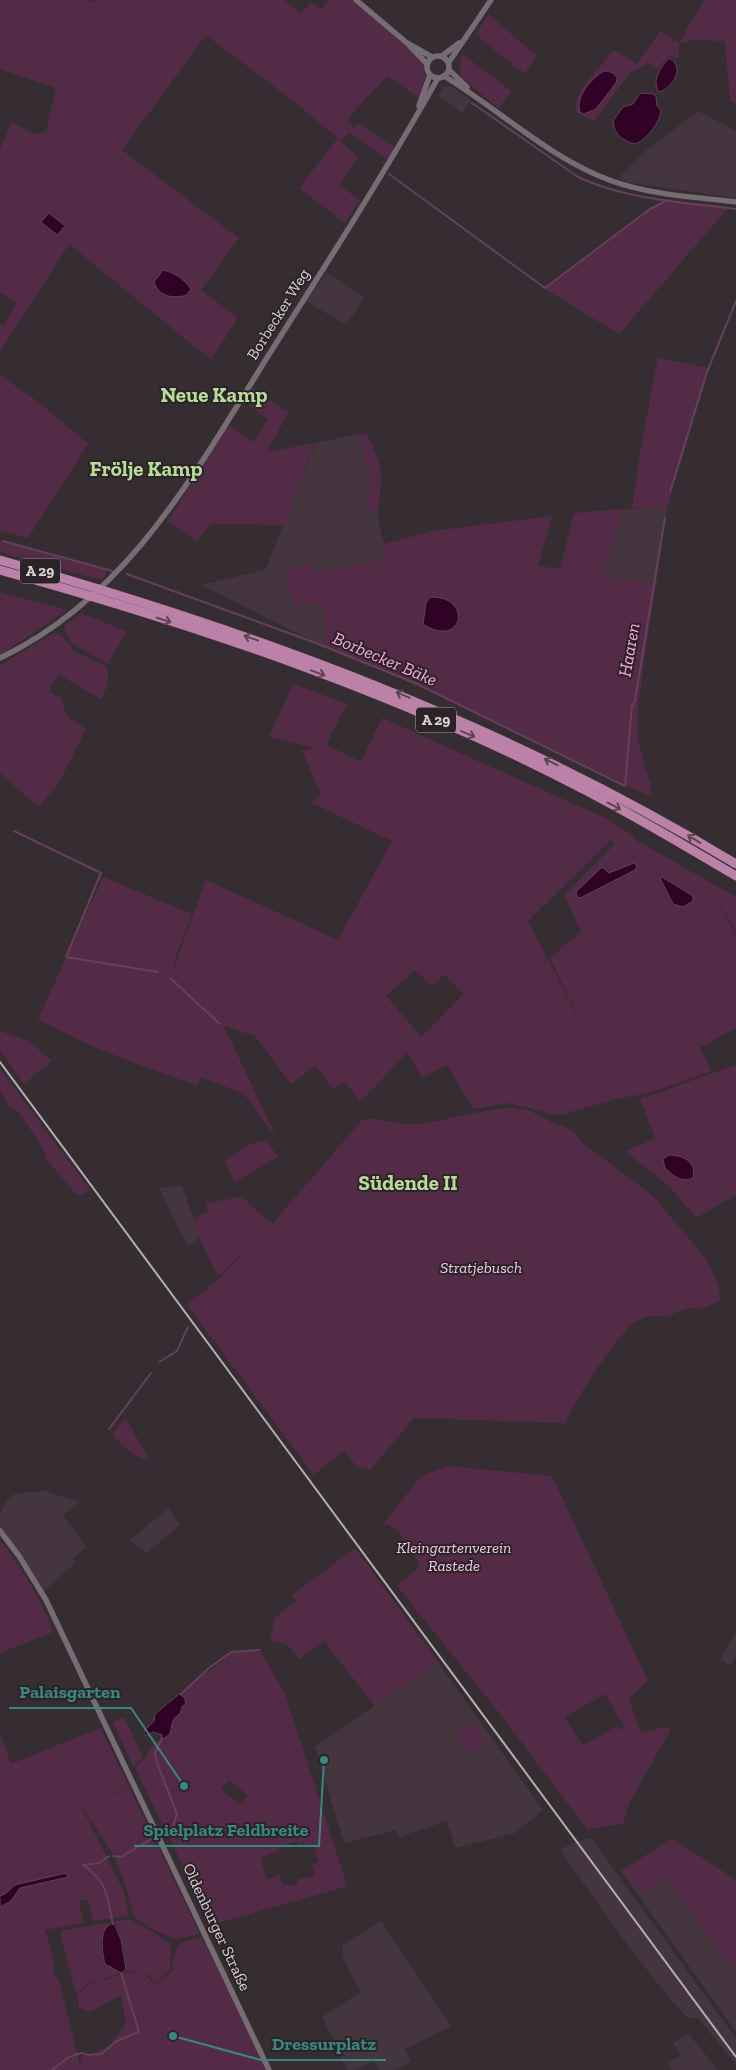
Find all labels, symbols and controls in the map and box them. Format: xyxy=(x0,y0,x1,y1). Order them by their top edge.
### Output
street label: Borbecker Weg xyxy=(242,265,314,363)
district label: Neue Kamp xyxy=(160,382,268,407)
district label: Frölje Kamp xyxy=(90,456,202,481)
road number: A 29 xyxy=(20,558,60,584)
one-way arrow xyxy=(156,615,172,625)
water label: Haaren xyxy=(613,621,645,679)
water label: Borbecker Bäke xyxy=(330,627,441,691)
one-way arrow xyxy=(244,633,259,642)
one-way arrow xyxy=(310,669,325,678)
one-way arrow xyxy=(396,690,411,700)
road number: A 29 xyxy=(416,708,456,732)
one-way arrow xyxy=(460,730,475,740)
one-way arrow xyxy=(544,757,559,766)
one-way arrow xyxy=(607,801,622,811)
one-way arrow xyxy=(688,834,702,844)
district label: Südende II xyxy=(358,1170,458,1195)
park label: Stratjebusch xyxy=(440,1258,522,1277)
park label: Kleingartenverein Rastede xyxy=(397,1538,511,1575)
callout: Palaisgarten xyxy=(9,1675,131,1708)
text: Palaisgarten xyxy=(19,1681,121,1703)
callout: Spielplatz Feldbreite xyxy=(134,1813,319,1846)
text: Spielplatz Feldbreite xyxy=(144,1819,309,1841)
street label: Oldenburger Straße xyxy=(179,1860,255,1994)
callout: Dressurplatz xyxy=(261,2027,386,2060)
text: Dressurplatz xyxy=(272,2033,377,2055)

